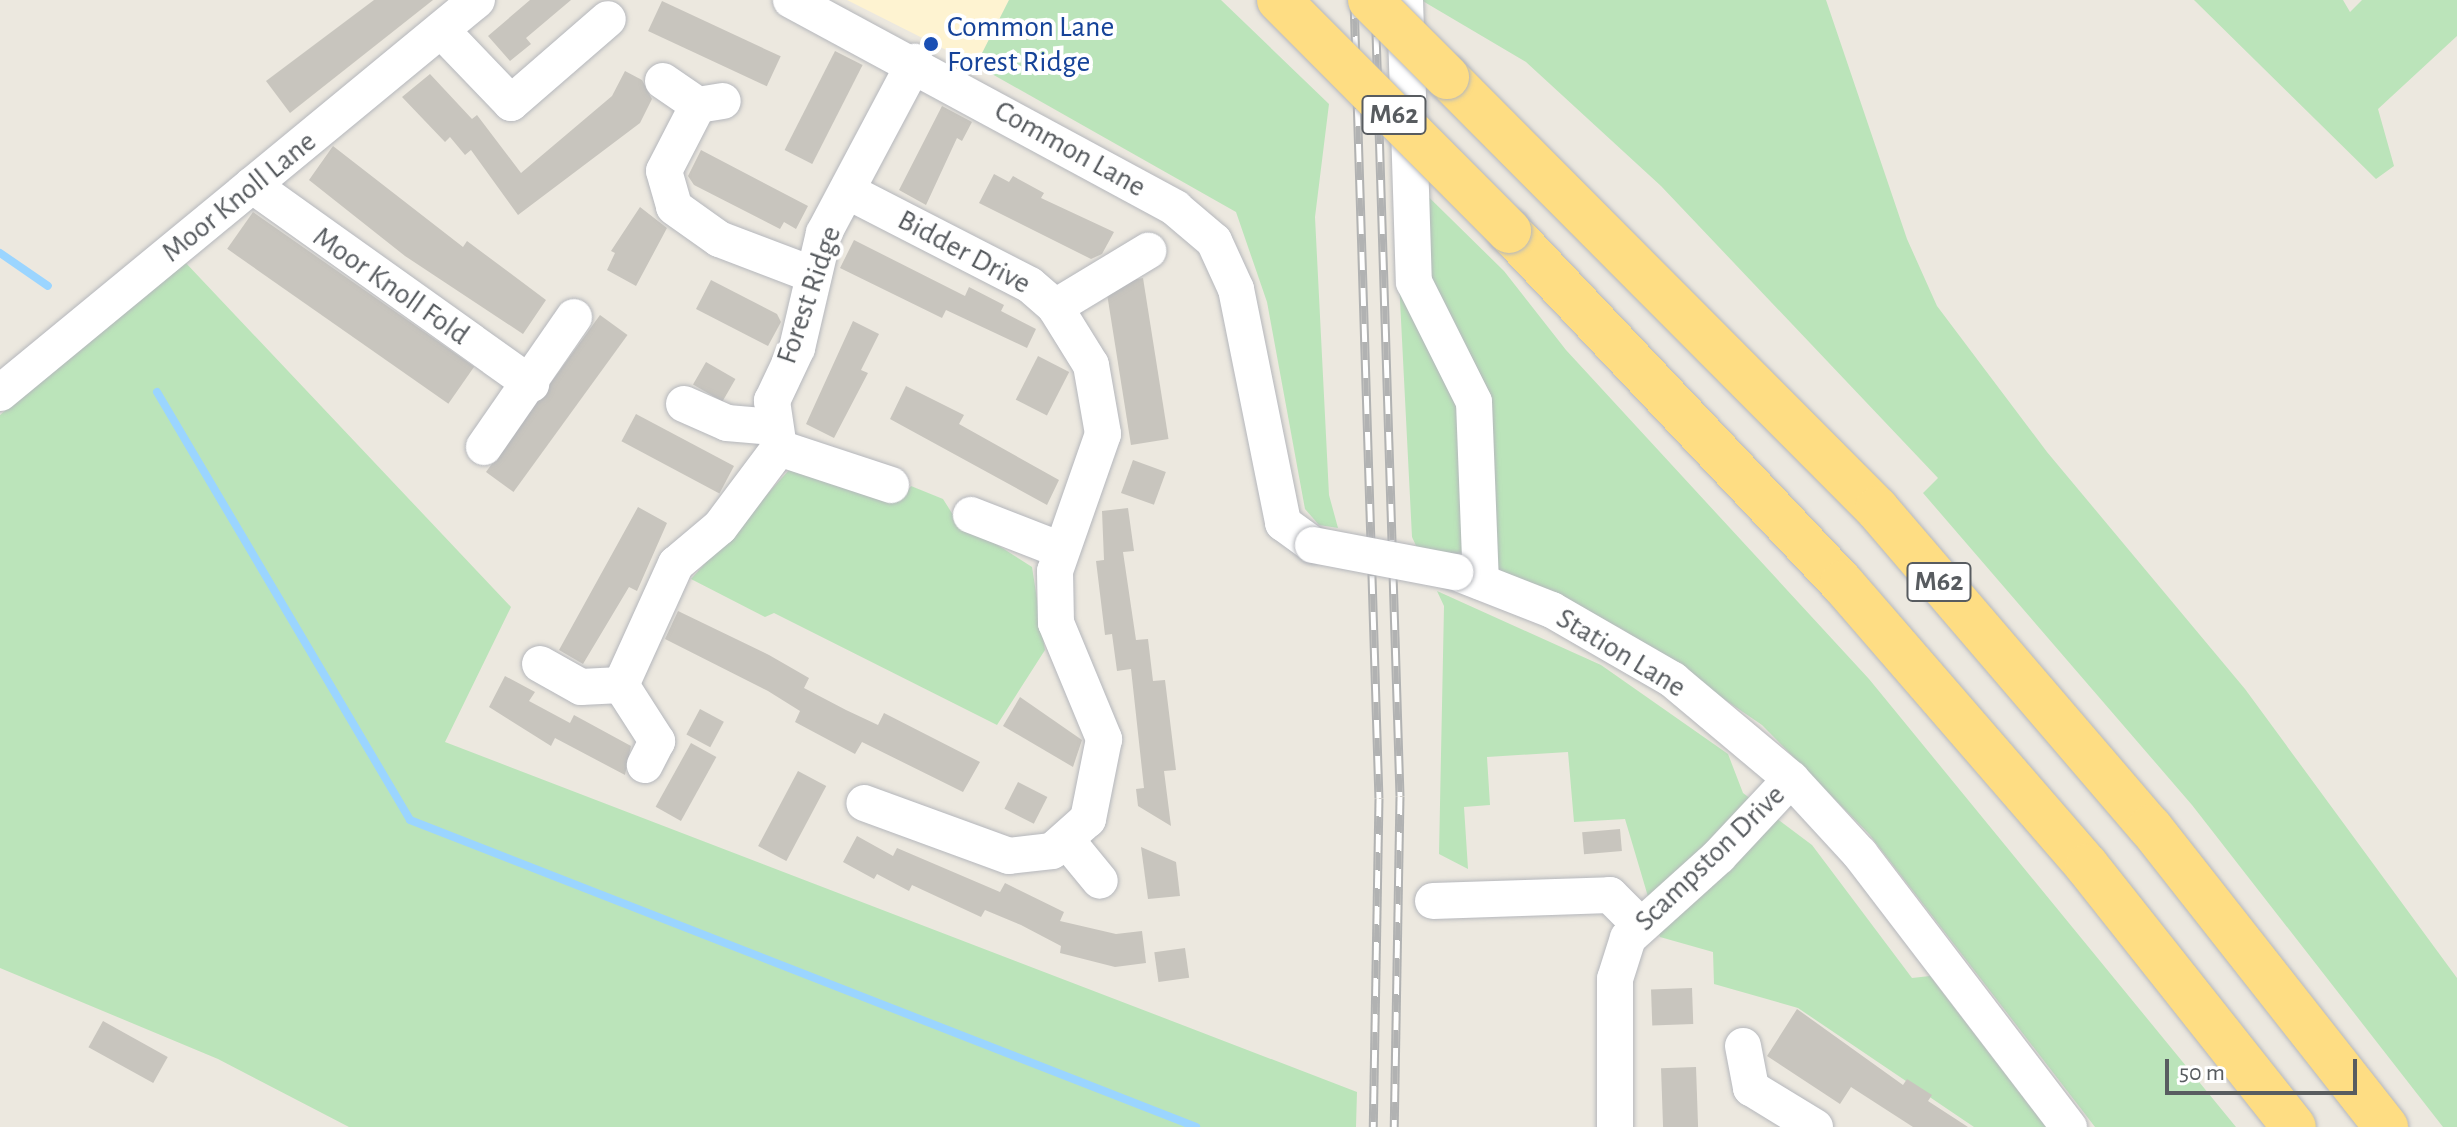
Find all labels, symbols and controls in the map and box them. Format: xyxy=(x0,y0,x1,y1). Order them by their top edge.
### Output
place label: Common Lane Forest Ridge xyxy=(947,9,1114,80)
marker: Common Lane Forest Ridge xyxy=(922,35,940,53)
road number: M62 xyxy=(1360,91,1428,139)
street label: Common Lane xyxy=(988,93,1152,205)
street label: Moor Knoll Lane xyxy=(155,124,323,270)
street label: Bidder Drive xyxy=(891,202,1037,302)
street label: Moor Knoll Fold xyxy=(306,219,476,353)
street label: Forest Ridge xyxy=(769,221,849,369)
road number: M62 xyxy=(1905,558,1973,606)
street label: Station Lane xyxy=(1550,600,1692,706)
street label: Scampston Drive xyxy=(1627,777,1793,939)
scale bar xyxy=(2169,1043,2361,1093)
text: 50 m xyxy=(2179,1061,2225,1085)

